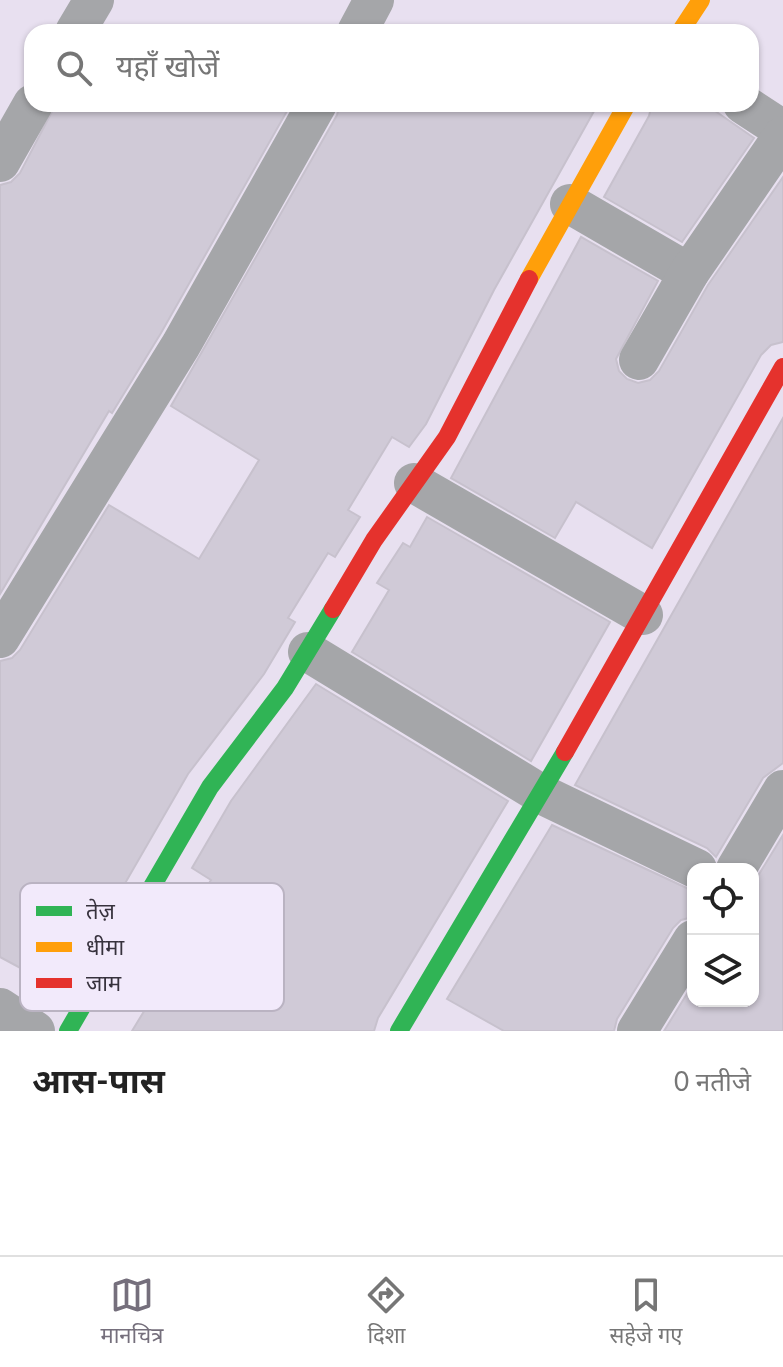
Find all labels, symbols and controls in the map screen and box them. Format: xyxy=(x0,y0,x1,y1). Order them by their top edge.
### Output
search box xyxy=(24,24,759,112)
icon: search xyxy=(52,46,96,90)
text: यहाँ खोजें xyxy=(116,47,219,83)
map controls xyxy=(687,863,759,1007)
button: locate xyxy=(687,863,759,935)
legend xyxy=(20,883,284,1011)
text: तेज़ xyxy=(86,897,116,924)
text: धीमा xyxy=(86,933,124,960)
button: layers xyxy=(687,935,759,1007)
text: जाम xyxy=(86,969,122,996)
text: आस-पास xyxy=(32,1059,165,1100)
text: 0 नतीजे xyxy=(674,1065,751,1097)
tab: मानचित्र xyxy=(101,1273,163,1352)
tab: दिशा xyxy=(364,1273,408,1352)
tab: सहेजे गए xyxy=(609,1273,682,1352)

